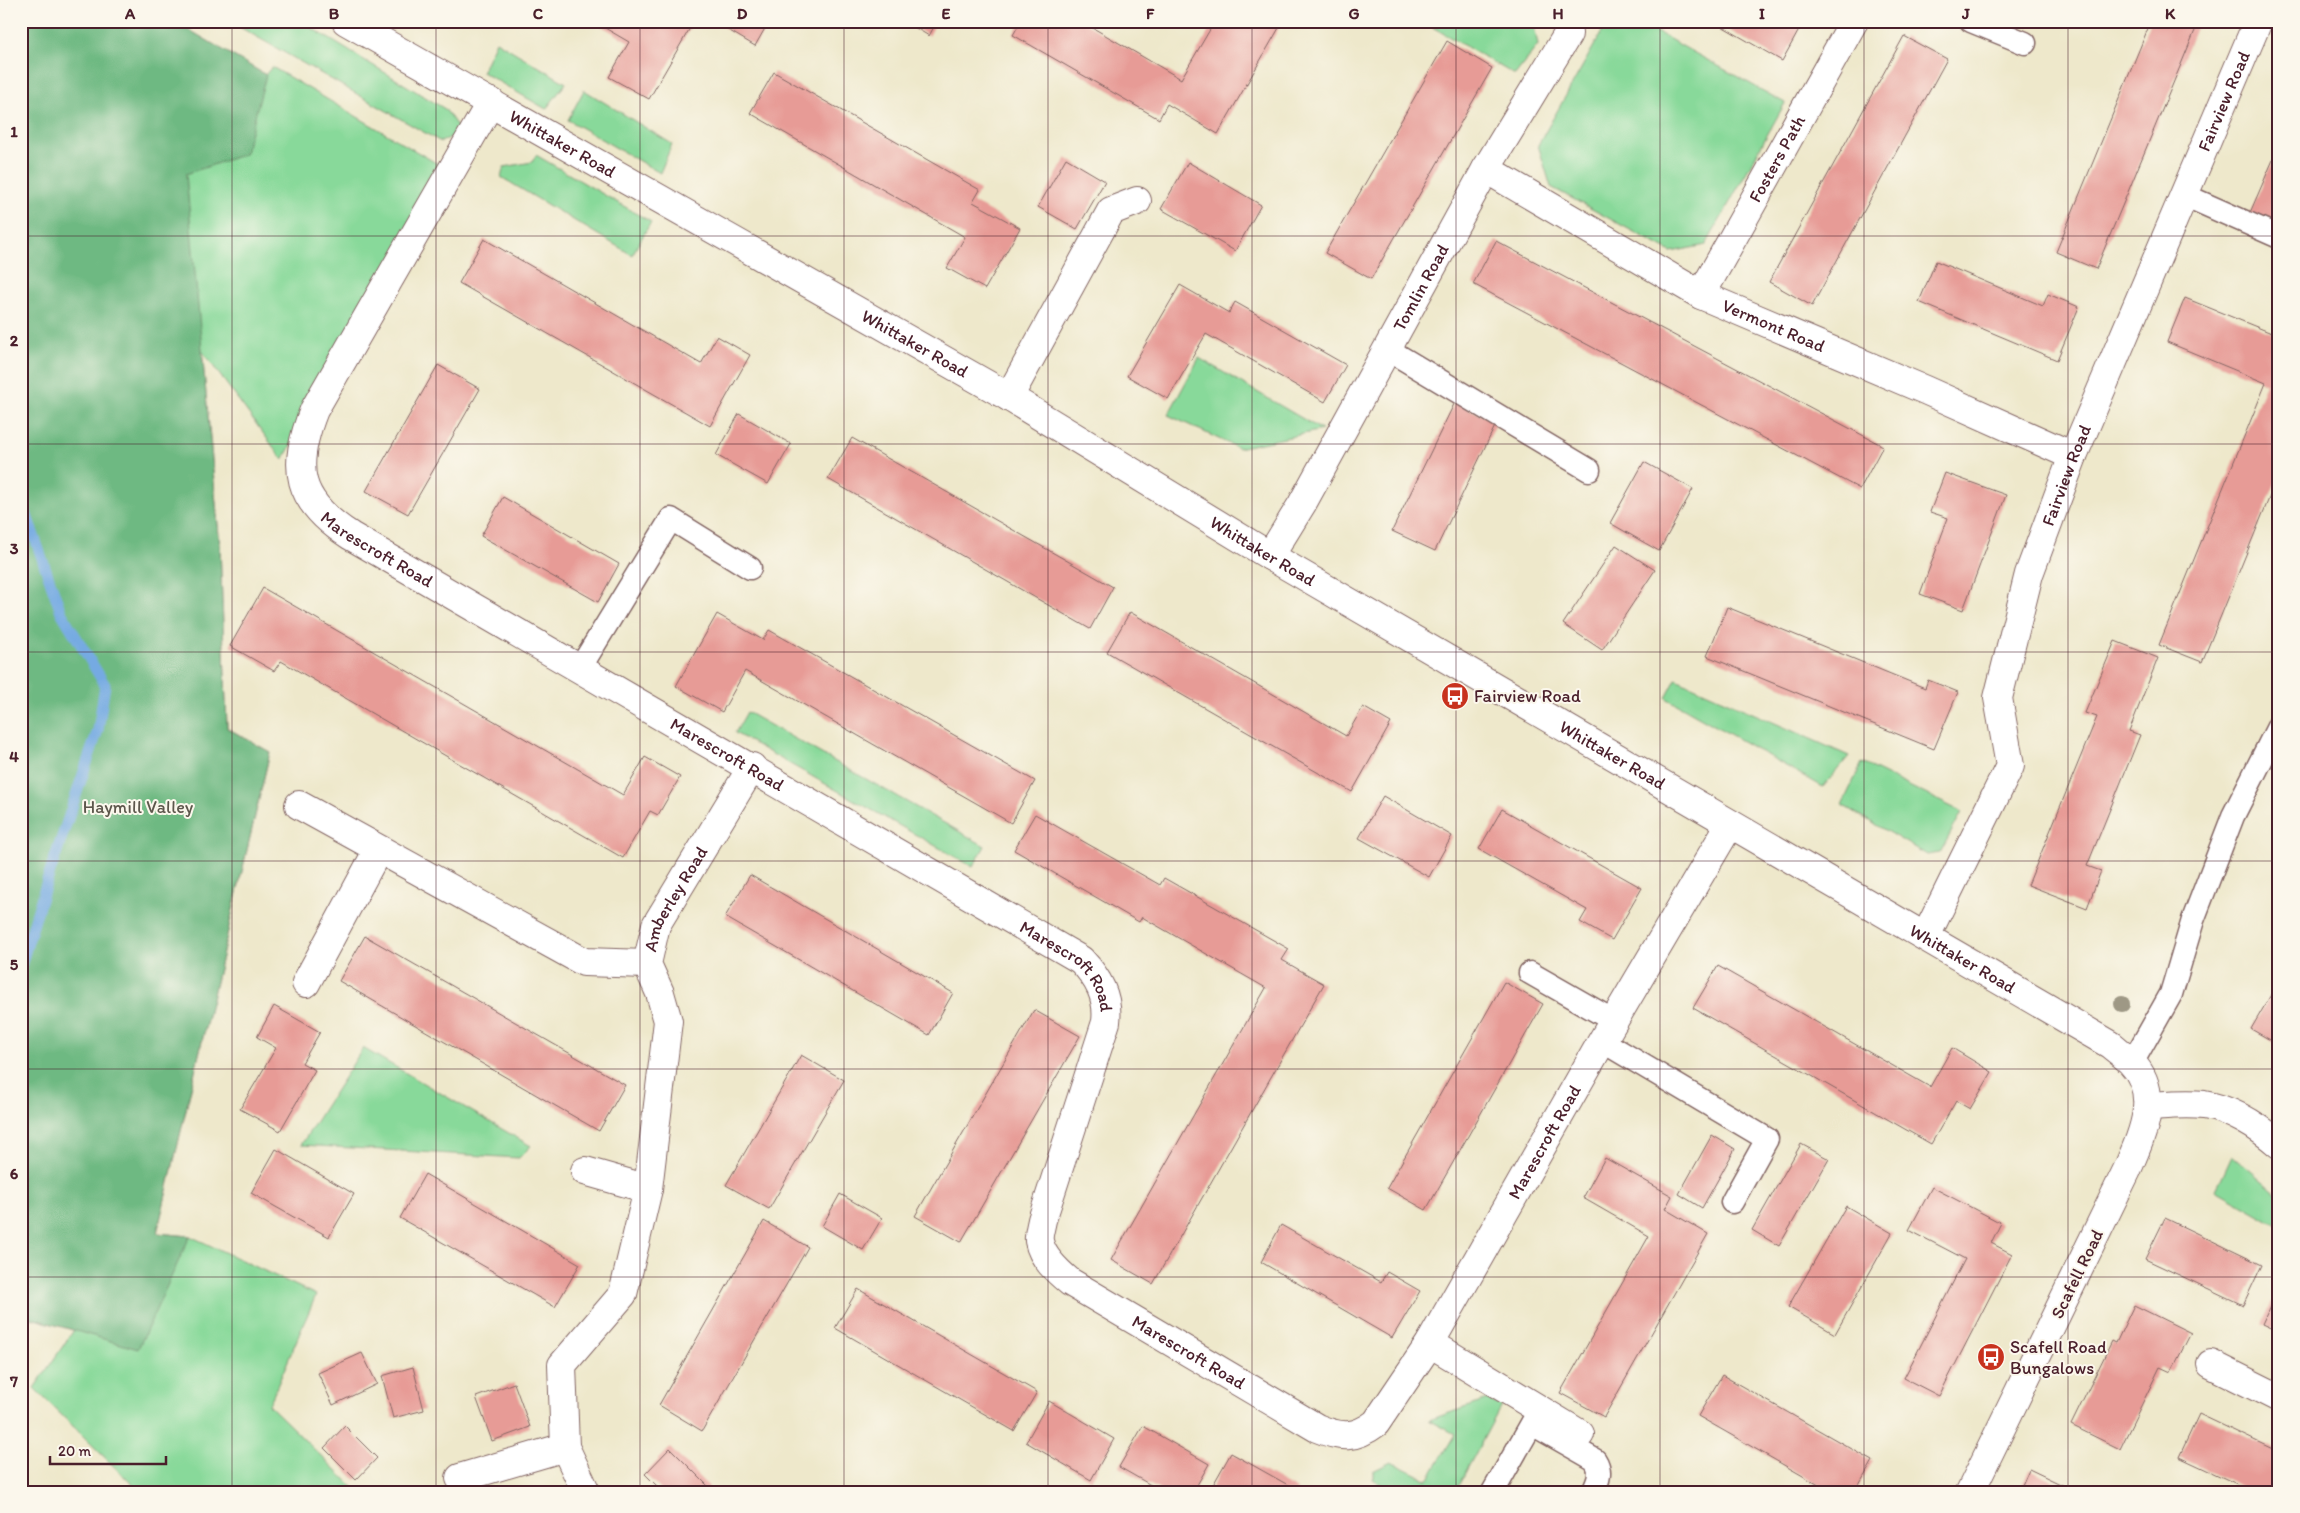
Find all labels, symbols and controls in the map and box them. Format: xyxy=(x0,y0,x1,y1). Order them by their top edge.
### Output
text: A xyxy=(124,4,136,23)
text: B xyxy=(329,4,340,23)
text: C xyxy=(533,4,544,23)
text: D xyxy=(737,4,748,23)
text: E xyxy=(942,4,951,23)
text: F xyxy=(1146,4,1155,23)
text: G xyxy=(1348,4,1360,23)
text: H xyxy=(1552,4,1564,23)
text: I xyxy=(1759,4,1765,23)
text: J xyxy=(1961,4,1970,23)
text: K xyxy=(2165,4,2176,23)
street label: Fairview Road xyxy=(2193,48,2255,155)
street label: Whittaker Road xyxy=(505,105,620,183)
street label: Fosters Path xyxy=(1744,111,1810,206)
text: 1 xyxy=(10,122,18,141)
street label: Tomlin Road xyxy=(1388,240,1454,335)
street label: Vermont Road xyxy=(1719,294,1829,357)
street label: Whittaker Road xyxy=(858,305,972,383)
text: 2 xyxy=(10,331,19,350)
street label: Fairview Road xyxy=(2037,421,2096,529)
street label: Marescroft Road xyxy=(316,506,437,592)
street label: Whittaker Road xyxy=(1206,511,1320,591)
text: 3 xyxy=(10,539,19,558)
bus stop icon: Fairview Road xyxy=(1440,681,1470,711)
place label: Fairview Road xyxy=(1474,685,1581,707)
street label: Marescroft Road xyxy=(666,713,788,796)
street label: Whittaker Road xyxy=(1555,716,1670,795)
text: 4 xyxy=(9,747,19,766)
park label: Haymill Valley xyxy=(83,796,194,818)
street label: Amberley Road xyxy=(639,842,712,954)
street label: Marescroft Road xyxy=(1016,916,1118,1013)
street label: Whittaker Road xyxy=(1906,919,2020,998)
text: 5 xyxy=(10,955,19,974)
street label: Marescroft Road xyxy=(1503,1081,1586,1203)
text: 6 xyxy=(10,1164,19,1183)
street label: Scafell Road xyxy=(2046,1225,2108,1322)
street label: Marescroft Road xyxy=(1128,1310,1249,1394)
place label: Scafell Road Bungalows xyxy=(2010,1336,2107,1379)
bus stop icon: Scafell Road Bungalows xyxy=(1976,1342,2006,1372)
text: 7 xyxy=(9,1372,18,1391)
scale bar xyxy=(50,1433,166,1465)
text: 20 m xyxy=(58,1442,92,1460)

